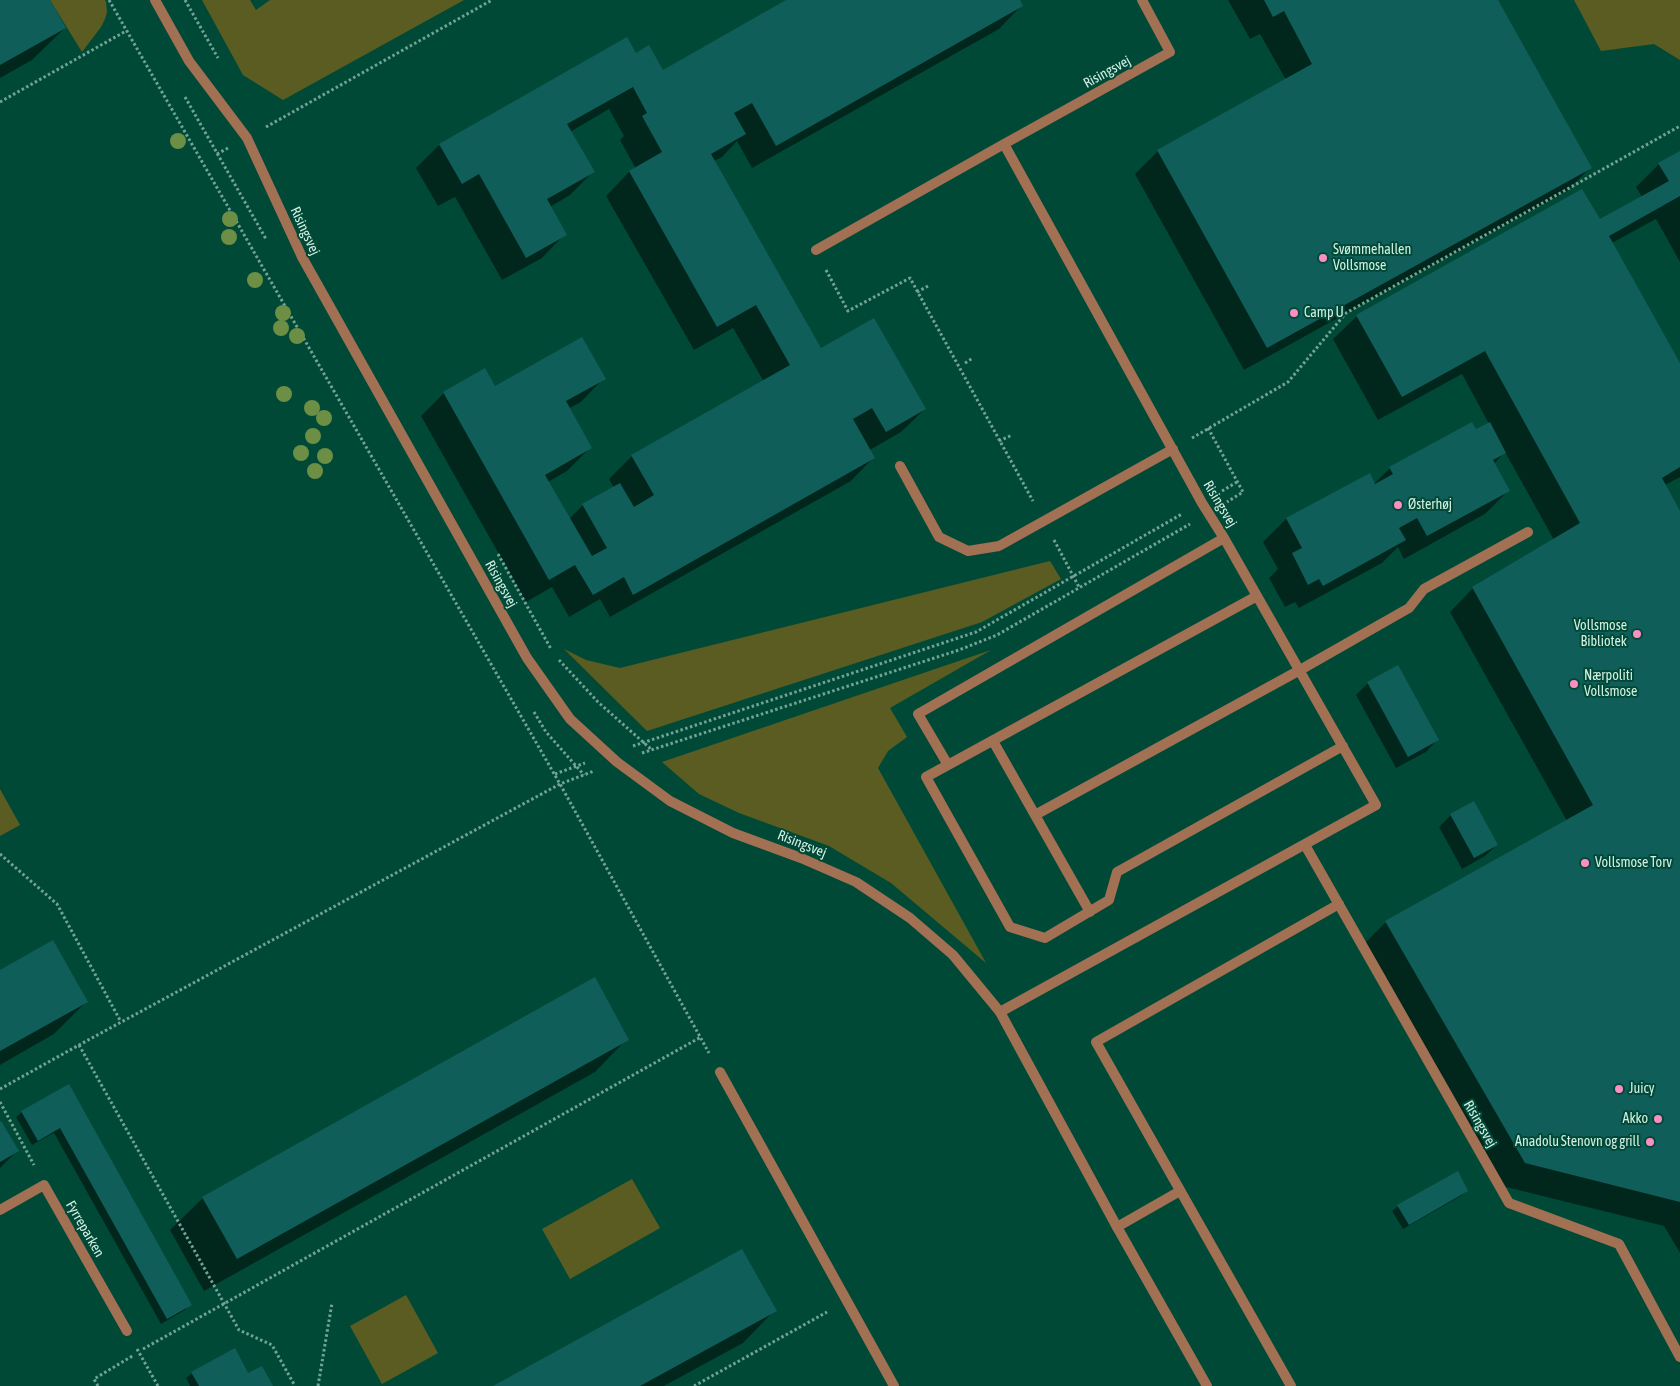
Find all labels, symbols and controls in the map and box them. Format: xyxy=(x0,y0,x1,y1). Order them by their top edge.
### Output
street label: Risingsvej xyxy=(1080,52,1134,92)
street label: Risingsvej xyxy=(287,204,323,258)
place label: Svømmehallen Vollsmose xyxy=(1333,242,1411,274)
marker: Svømmehallen Vollsmose xyxy=(1317,252,1329,264)
place label: Camp U xyxy=(1304,305,1344,321)
marker: Camp U xyxy=(1288,307,1300,319)
street label: Risingsvej xyxy=(1200,478,1240,530)
place label: Østerhøj xyxy=(1408,497,1452,513)
marker: Østerhøj xyxy=(1392,499,1404,511)
street label: Risingsvej xyxy=(481,557,521,611)
place label: Vollsmose Bibliotek xyxy=(1574,618,1627,650)
marker: Vollsmose Bibliotek xyxy=(1631,628,1643,640)
place label: Nærpoliti Vollsmose xyxy=(1584,668,1637,700)
marker: Nærpoliti Vollsmose xyxy=(1568,678,1580,690)
street label: Risingsvej xyxy=(775,827,829,861)
place label: Vollsmose Torv xyxy=(1595,855,1672,871)
marker: Vollsmose Torv xyxy=(1579,857,1591,869)
place label: Juicy xyxy=(1629,1081,1654,1097)
marker: Juicy xyxy=(1613,1083,1625,1095)
street label: Risingsvej xyxy=(1460,1098,1500,1150)
place label: Akko xyxy=(1623,1111,1648,1127)
marker: Akko xyxy=(1652,1113,1664,1125)
place label: Anadolu Stenovn og grill xyxy=(1515,1134,1640,1150)
marker: Anadolu Stenovn og grill xyxy=(1644,1136,1656,1148)
street label: Fyrreparken xyxy=(62,1198,108,1260)

